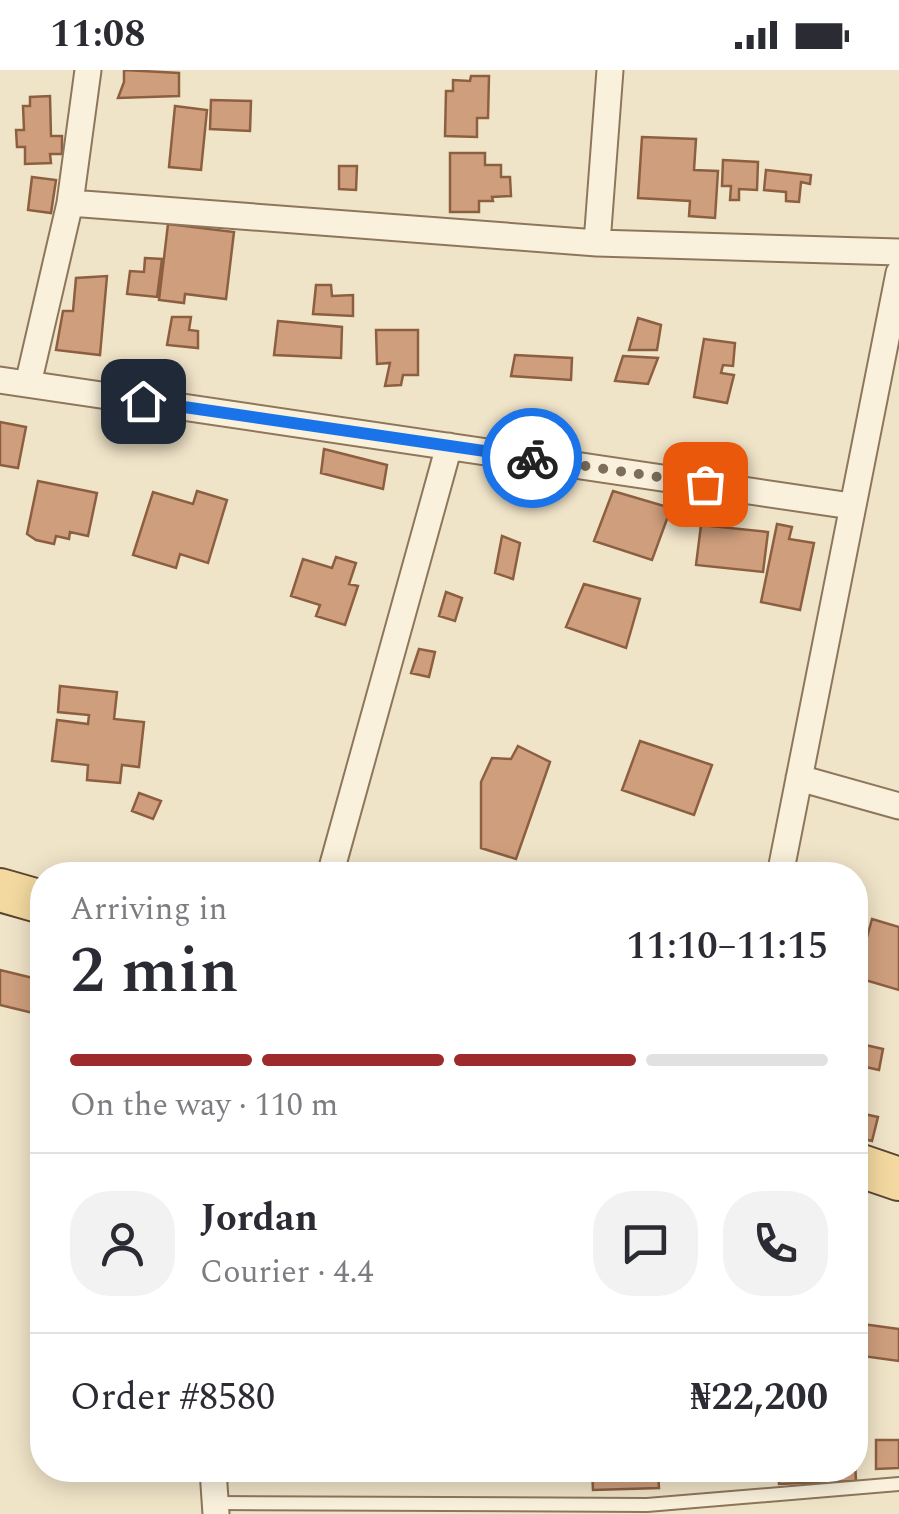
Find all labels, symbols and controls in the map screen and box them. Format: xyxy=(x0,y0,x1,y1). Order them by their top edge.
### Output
text: 11:08 xyxy=(50,6,145,64)
pin xyxy=(101,359,186,444)
icon: home xyxy=(116,374,171,429)
courier xyxy=(482,408,582,508)
icon: bike xyxy=(505,431,560,486)
pin xyxy=(663,442,748,527)
icon: bag xyxy=(678,457,733,512)
text: Arriving in xyxy=(70,885,227,934)
text: 11:10–11:15 xyxy=(626,918,828,976)
text: 2 min xyxy=(70,922,239,1021)
text: On the way · 110 m xyxy=(70,1081,338,1130)
text: Jordan xyxy=(200,1190,318,1248)
button: person xyxy=(70,1191,175,1296)
button: chat xyxy=(593,1191,698,1296)
button: phone xyxy=(723,1191,828,1296)
text: Courier · 4.4 xyxy=(200,1248,373,1297)
text: Order #8580 xyxy=(70,1369,275,1427)
text: ₦22,200 xyxy=(690,1369,828,1427)

